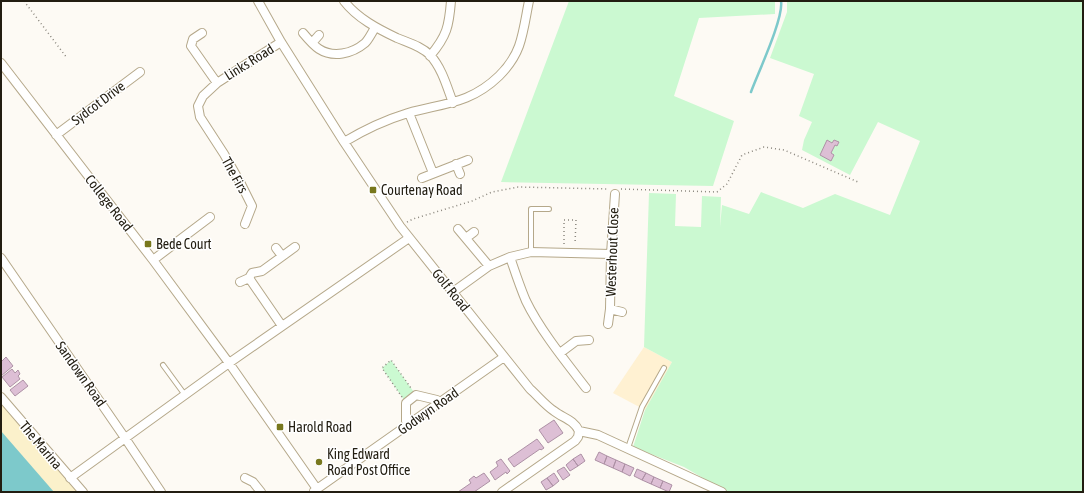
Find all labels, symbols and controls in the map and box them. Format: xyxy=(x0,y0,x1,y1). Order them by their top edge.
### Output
street label: Links Road xyxy=(221,41,277,83)
street label: Sydcot Drive xyxy=(68,78,128,128)
street label: The Firs xyxy=(219,154,251,196)
street label: College Road xyxy=(82,172,136,234)
place label: Courtenay Road xyxy=(381,182,463,198)
marker: Courtenay Road xyxy=(368,185,378,195)
street label: Westerhout Close xyxy=(602,207,622,297)
place label: Bede Court xyxy=(156,236,212,252)
marker: Bede Court xyxy=(143,239,153,249)
street label: Golf Road xyxy=(429,265,473,315)
street label: Sandown Road xyxy=(53,338,109,410)
street label: Godwyn Road xyxy=(395,384,461,438)
street label: The Marina xyxy=(16,418,66,472)
place label: Harold Road xyxy=(288,419,352,435)
marker: Harold Road xyxy=(275,422,285,432)
place label: King Edward Road Post Office xyxy=(327,446,410,478)
marker: King Edward Road Post Office xyxy=(314,457,324,467)

